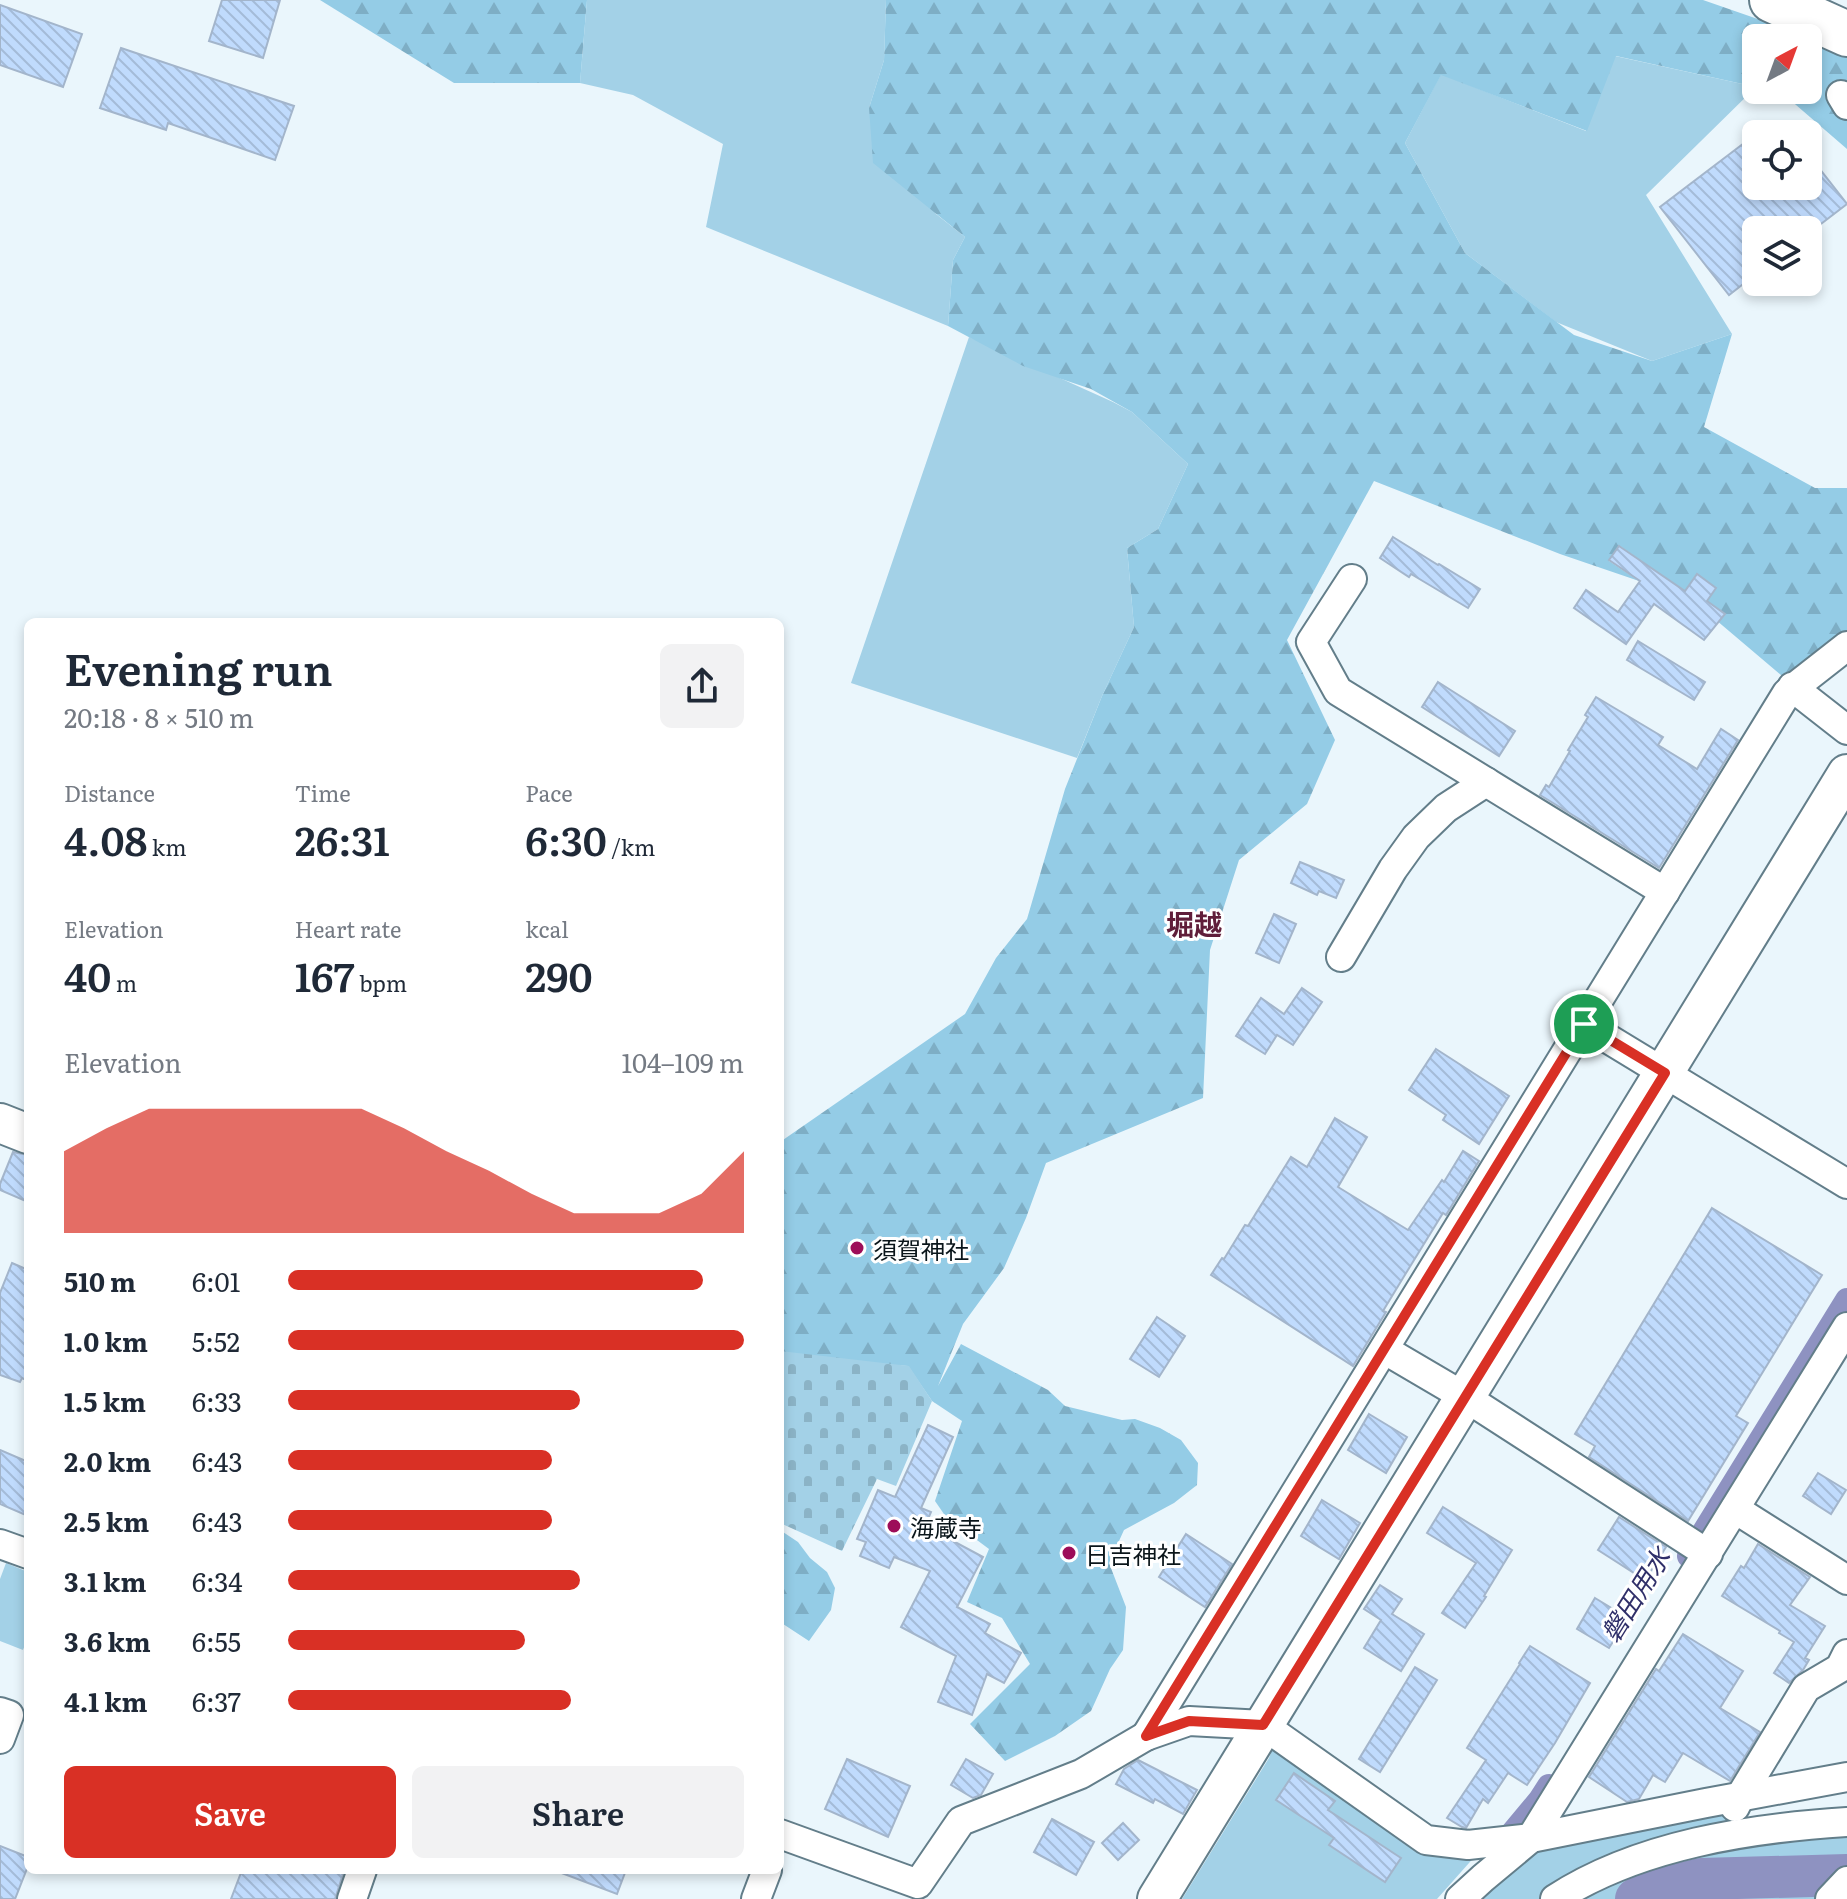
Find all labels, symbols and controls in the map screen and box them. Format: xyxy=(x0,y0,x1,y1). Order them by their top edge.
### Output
north arrow xyxy=(1742,24,1822,104)
map controls xyxy=(1742,24,1822,296)
button: locate xyxy=(1742,120,1822,200)
button: layers xyxy=(1742,216,1822,296)
text: Evening run xyxy=(64,634,333,700)
button: share xyxy=(660,644,744,728)
text: 20:18 · 8 × 510 m xyxy=(64,697,254,736)
text: Distance xyxy=(64,776,155,809)
text: Time xyxy=(295,776,351,809)
text: Pace xyxy=(525,776,573,809)
text: 4.08 xyxy=(64,809,147,868)
text: 26:31 xyxy=(295,809,390,868)
text: 6:30 xyxy=(525,809,607,868)
text: km xyxy=(147,830,186,863)
text: /km xyxy=(607,830,655,863)
district label: 堀越 xyxy=(1166,902,1222,944)
text: Elevation xyxy=(64,912,163,945)
text: Heart rate xyxy=(295,912,401,945)
text: kcal xyxy=(525,912,569,945)
text: 40 xyxy=(64,945,111,1004)
text: 167 xyxy=(295,945,355,1004)
text: 290 xyxy=(525,945,593,1004)
text: m xyxy=(111,966,137,999)
text: bpm xyxy=(355,966,407,999)
pin xyxy=(1550,990,1618,1058)
icon: arrive xyxy=(1562,1002,1606,1046)
text: Elevation xyxy=(64,1042,182,1081)
text: 104–109 m xyxy=(621,1042,744,1081)
place label: 須賀神社 xyxy=(873,1231,969,1266)
marker: 須賀神社 xyxy=(848,1239,866,1257)
text: 510 m xyxy=(64,1261,136,1300)
text: 6:01 xyxy=(192,1261,240,1300)
text: 1.0 km xyxy=(64,1321,148,1360)
text: 5:52 xyxy=(192,1321,240,1360)
text: 1.5 km xyxy=(64,1381,146,1420)
text: 6:33 xyxy=(192,1381,242,1420)
text: 2.0 km xyxy=(64,1441,151,1480)
text: 6:43 xyxy=(192,1441,243,1480)
text: 2.5 km xyxy=(64,1501,149,1540)
text: 6:43 xyxy=(192,1501,243,1540)
place label: 海蔵寺 xyxy=(910,1509,982,1544)
marker: 海蔵寺 xyxy=(885,1517,903,1535)
place label: 日吉神社 xyxy=(1085,1536,1181,1571)
water label: 磐田用水 xyxy=(1590,1537,1680,1648)
marker: 日吉神社 xyxy=(1060,1544,1078,1562)
text: 3.1 km xyxy=(64,1561,146,1600)
text: 6:34 xyxy=(192,1561,243,1600)
text: 3.6 km xyxy=(64,1621,151,1660)
text: 6:55 xyxy=(192,1621,241,1660)
text: 4.1 km xyxy=(64,1681,148,1720)
text: 6:37 xyxy=(192,1681,241,1720)
button: Save xyxy=(64,1766,396,1858)
button: Share xyxy=(412,1766,744,1858)

